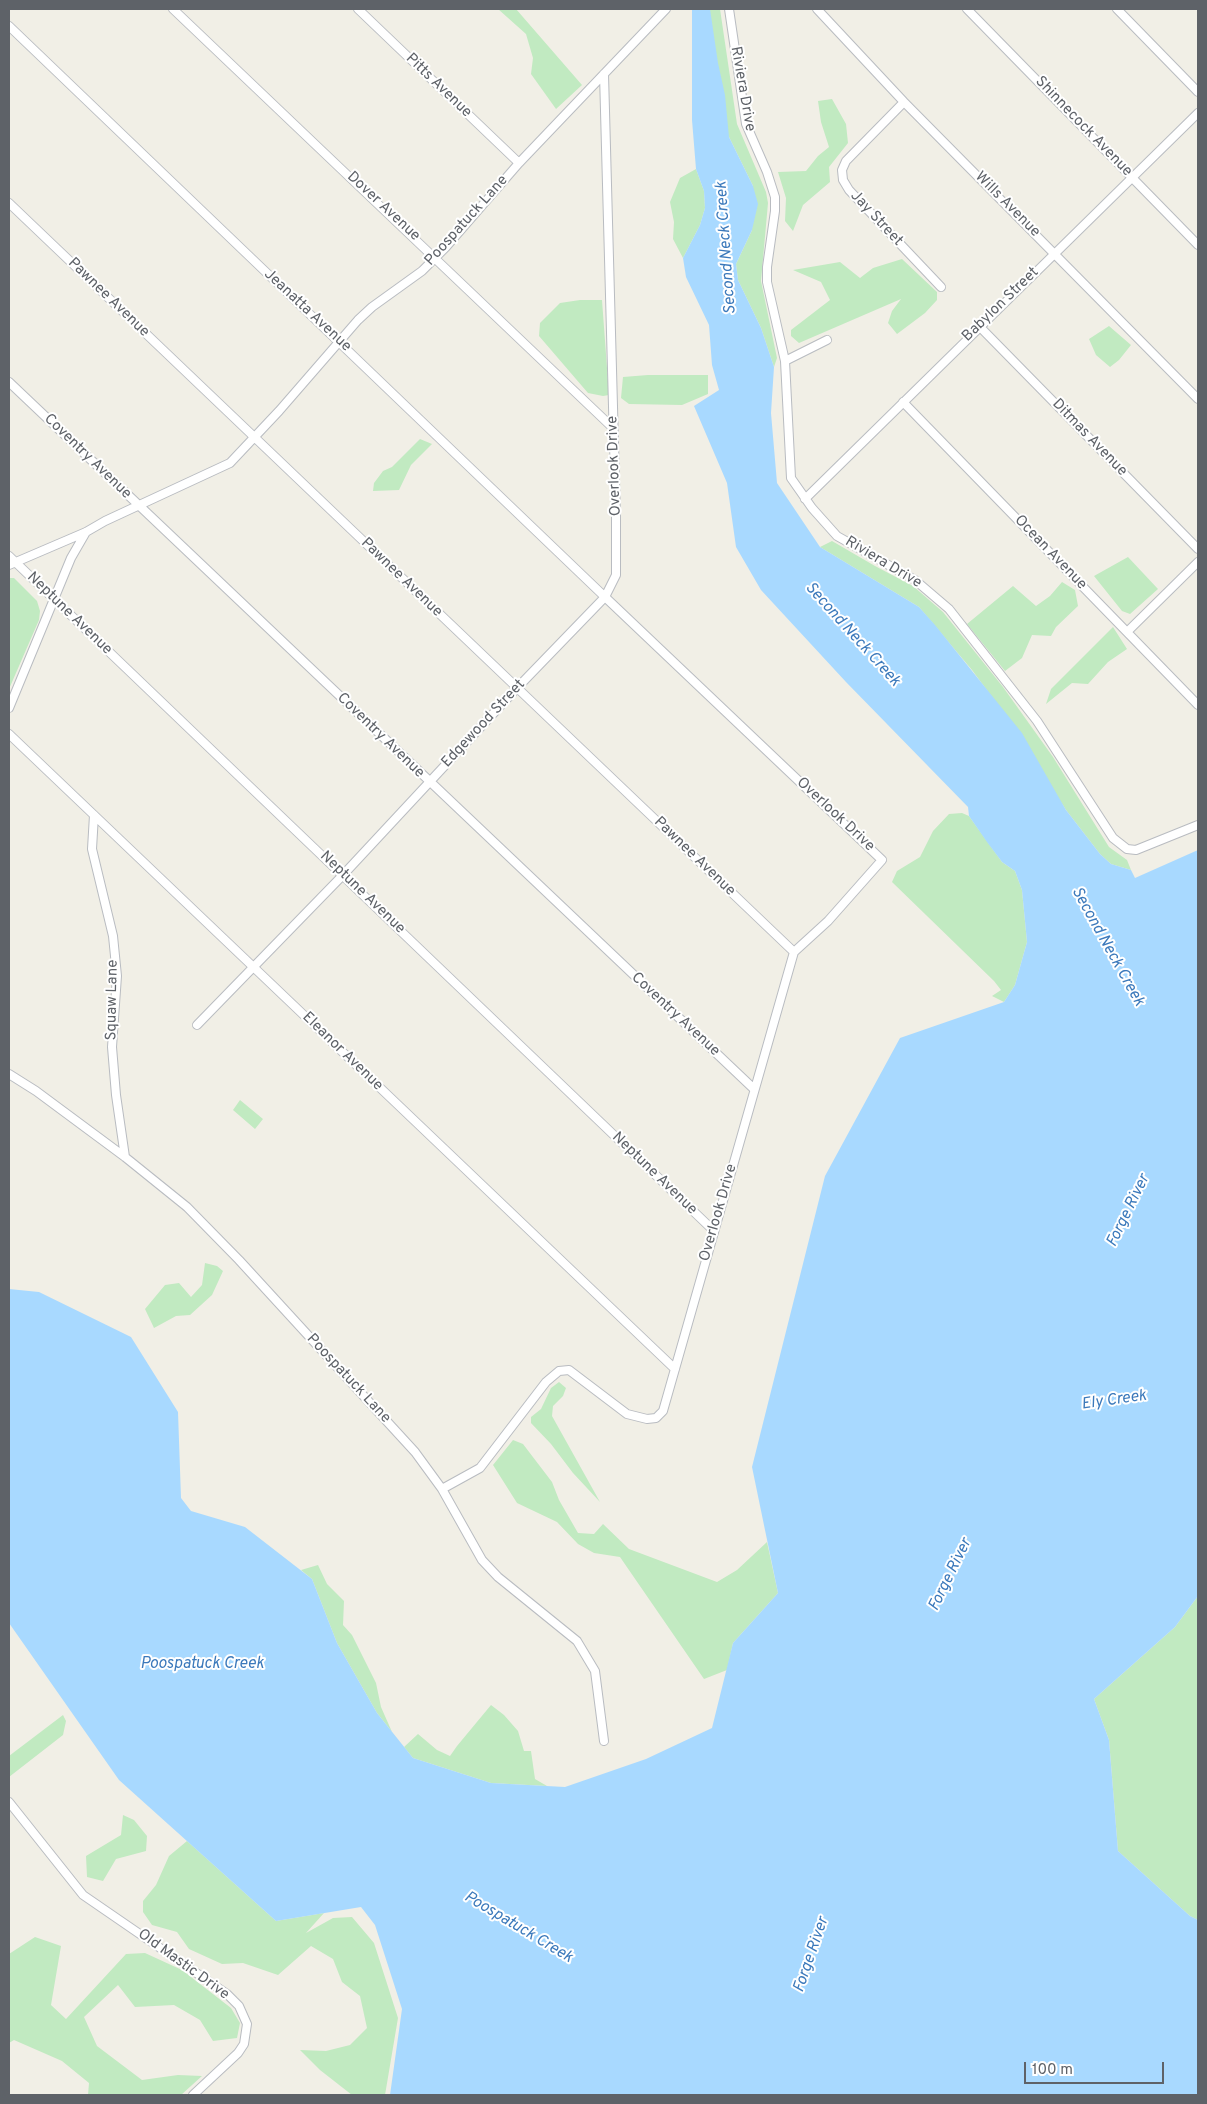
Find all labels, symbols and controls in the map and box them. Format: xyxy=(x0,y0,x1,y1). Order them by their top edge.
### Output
street label: Riviera Drive xyxy=(726,45,758,133)
street label: Pitts Avenue xyxy=(401,50,475,122)
street label: Shinnecock Avenue xyxy=(1031,73,1135,181)
street label: Dover Avenue xyxy=(343,168,423,246)
street label: Wills Avenue xyxy=(971,169,1043,241)
street label: Poospatuck Lane xyxy=(422,172,512,270)
water label: Second Neck Creek xyxy=(713,181,741,315)
street label: Jay Street xyxy=(846,188,906,250)
street label: Pawnee Avenue xyxy=(63,255,153,341)
street label: Babylon Street xyxy=(959,264,1043,346)
street label: Jeanatta Avenue xyxy=(260,266,354,356)
street label: Ditmas Avenue xyxy=(1048,396,1130,480)
street label: Coventry Avenue xyxy=(39,411,135,503)
street label: Overlook Drive xyxy=(604,416,626,516)
street label: Ocean Avenue xyxy=(1010,512,1090,594)
street label: Riviera Drive xyxy=(842,533,924,593)
street label: Pawnee Avenue xyxy=(356,535,446,621)
street label: Neptune Avenue xyxy=(23,569,115,659)
water label: Second Neck Creek xyxy=(800,579,904,691)
street label: Edgewood Street xyxy=(438,676,530,772)
street label: Coventry Avenue xyxy=(332,690,428,782)
street label: Overlook Drive xyxy=(792,774,878,856)
street label: Pawnee Avenue xyxy=(649,814,739,900)
street label: Neptune Avenue xyxy=(316,848,408,938)
water label: Second Neck Creek xyxy=(1066,884,1148,1010)
street label: Squaw Lane xyxy=(103,959,123,1041)
street label: Coventry Avenue xyxy=(627,969,723,1061)
street label: Eleanor Avenue xyxy=(298,1009,386,1095)
street label: Neptune Avenue xyxy=(608,1129,700,1219)
street label: Overlook Drive xyxy=(697,1162,741,1264)
water label: Forge River xyxy=(1103,1172,1155,1250)
street label: Poospatuck Lane xyxy=(302,1331,394,1427)
water label: Ely Creek xyxy=(1080,1387,1148,1415)
water label: Forge River xyxy=(925,1536,977,1614)
water label: Poospatuck Creek xyxy=(140,1655,264,1675)
water label: Poospatuck Creek xyxy=(460,1888,576,1968)
water label: Forge River xyxy=(790,1915,834,1995)
street label: Old Mastic Drive xyxy=(134,1926,232,2004)
scale bar xyxy=(1027,2052,1167,2084)
text: 100 m xyxy=(1032,2061,1073,2080)

